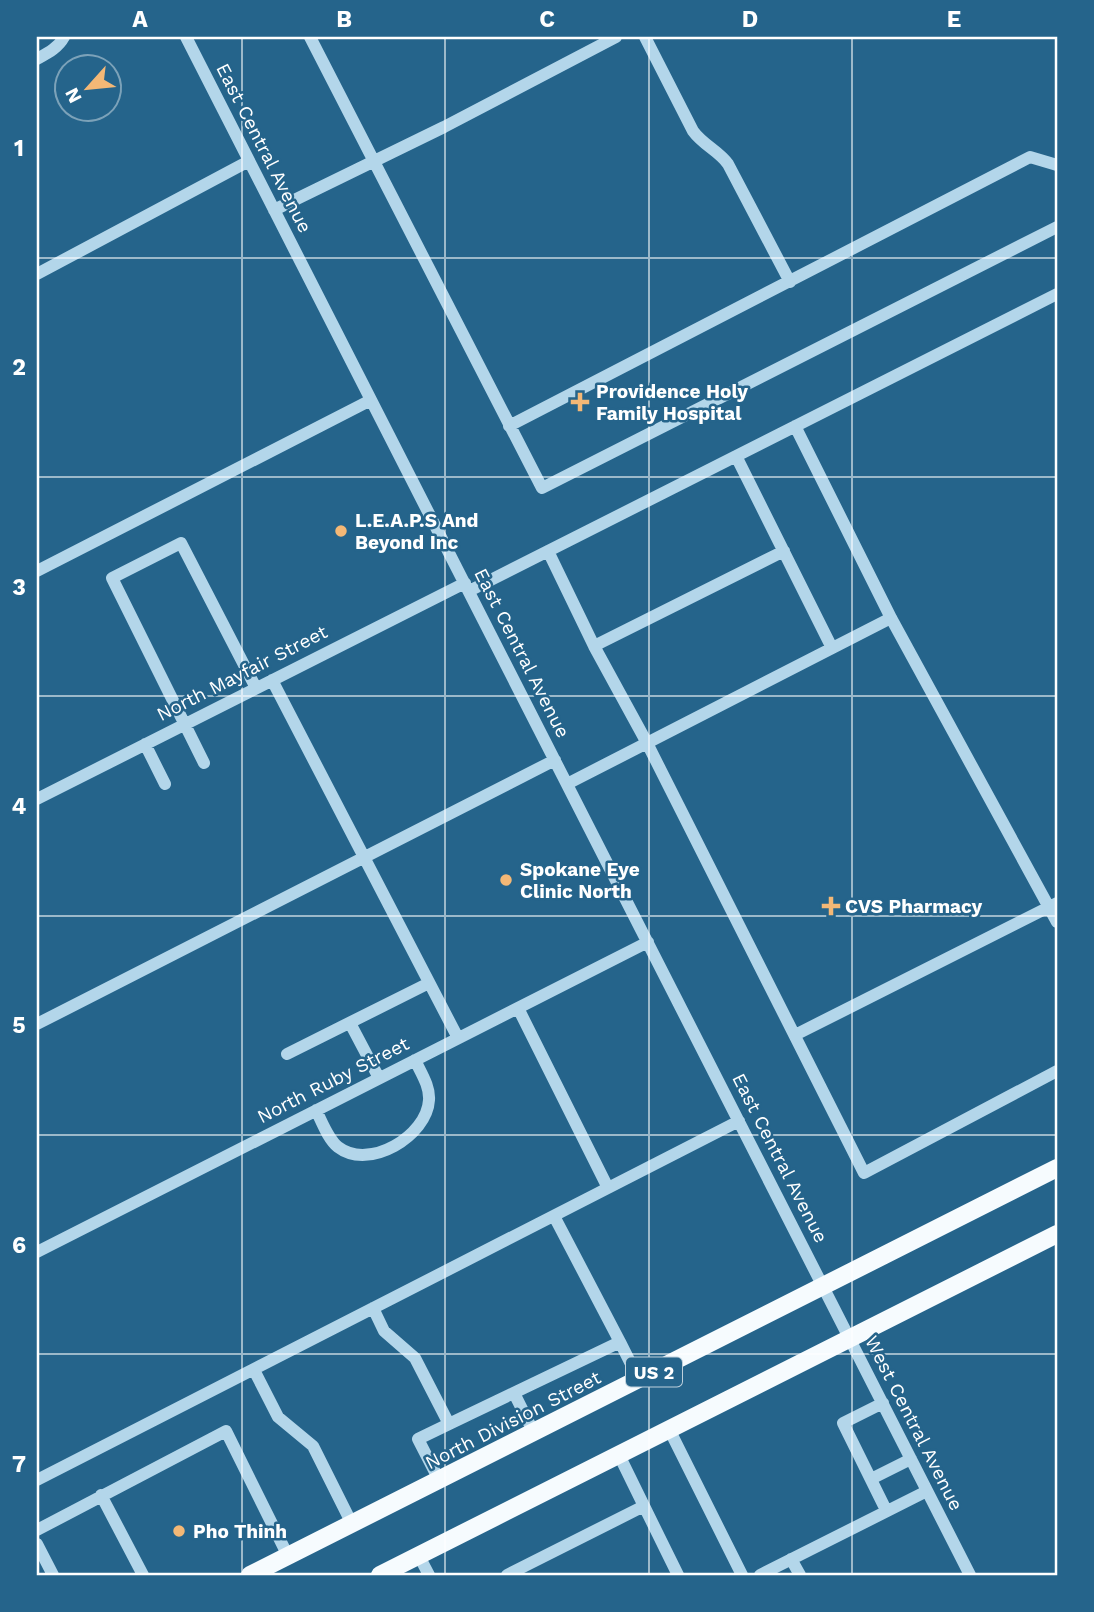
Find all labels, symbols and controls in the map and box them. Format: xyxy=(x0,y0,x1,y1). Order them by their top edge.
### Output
text: A xyxy=(132,6,148,33)
text: B xyxy=(336,6,352,33)
text: C xyxy=(539,6,555,33)
text: D xyxy=(742,6,758,33)
text: E xyxy=(947,6,961,33)
north arrow xyxy=(52,52,122,122)
street label: East Central Avenue xyxy=(211,59,317,237)
text: N xyxy=(60,84,87,107)
text: 1 xyxy=(14,135,24,162)
text: 2 xyxy=(12,354,26,381)
place label: Providence Holy Family Hospital xyxy=(596,380,748,425)
marker: Providence Holy Family Hospital xyxy=(570,392,590,412)
place label: L.E.A.P.S And Beyond Inc xyxy=(355,509,478,554)
marker: L.E.A.P.S And Beyond Inc xyxy=(333,523,349,539)
street label: East Central Avenue xyxy=(469,564,575,742)
text: 3 xyxy=(12,574,26,601)
street label: North Mayfair Street xyxy=(153,620,331,726)
text: 4 xyxy=(12,793,27,820)
place label: Spokane Eye Clinic North xyxy=(520,858,640,903)
marker: Spokane Eye Clinic North xyxy=(498,872,514,888)
place label: CVS Pharmacy xyxy=(845,895,983,918)
marker: CVS Pharmacy xyxy=(823,898,839,914)
text: 5 xyxy=(12,1012,26,1039)
street label: North Ruby Street xyxy=(253,1032,413,1128)
street label: East Central Avenue xyxy=(727,1069,833,1247)
text: 6 xyxy=(12,1232,26,1259)
street label: West Central Avenue xyxy=(860,1332,968,1514)
road number: US 2 xyxy=(626,1358,682,1386)
street label: North Division Street xyxy=(421,1366,605,1474)
text: 7 xyxy=(12,1451,26,1478)
place label: Pho Thinh xyxy=(193,1520,287,1543)
marker: Pho Thinh xyxy=(171,1523,187,1539)

